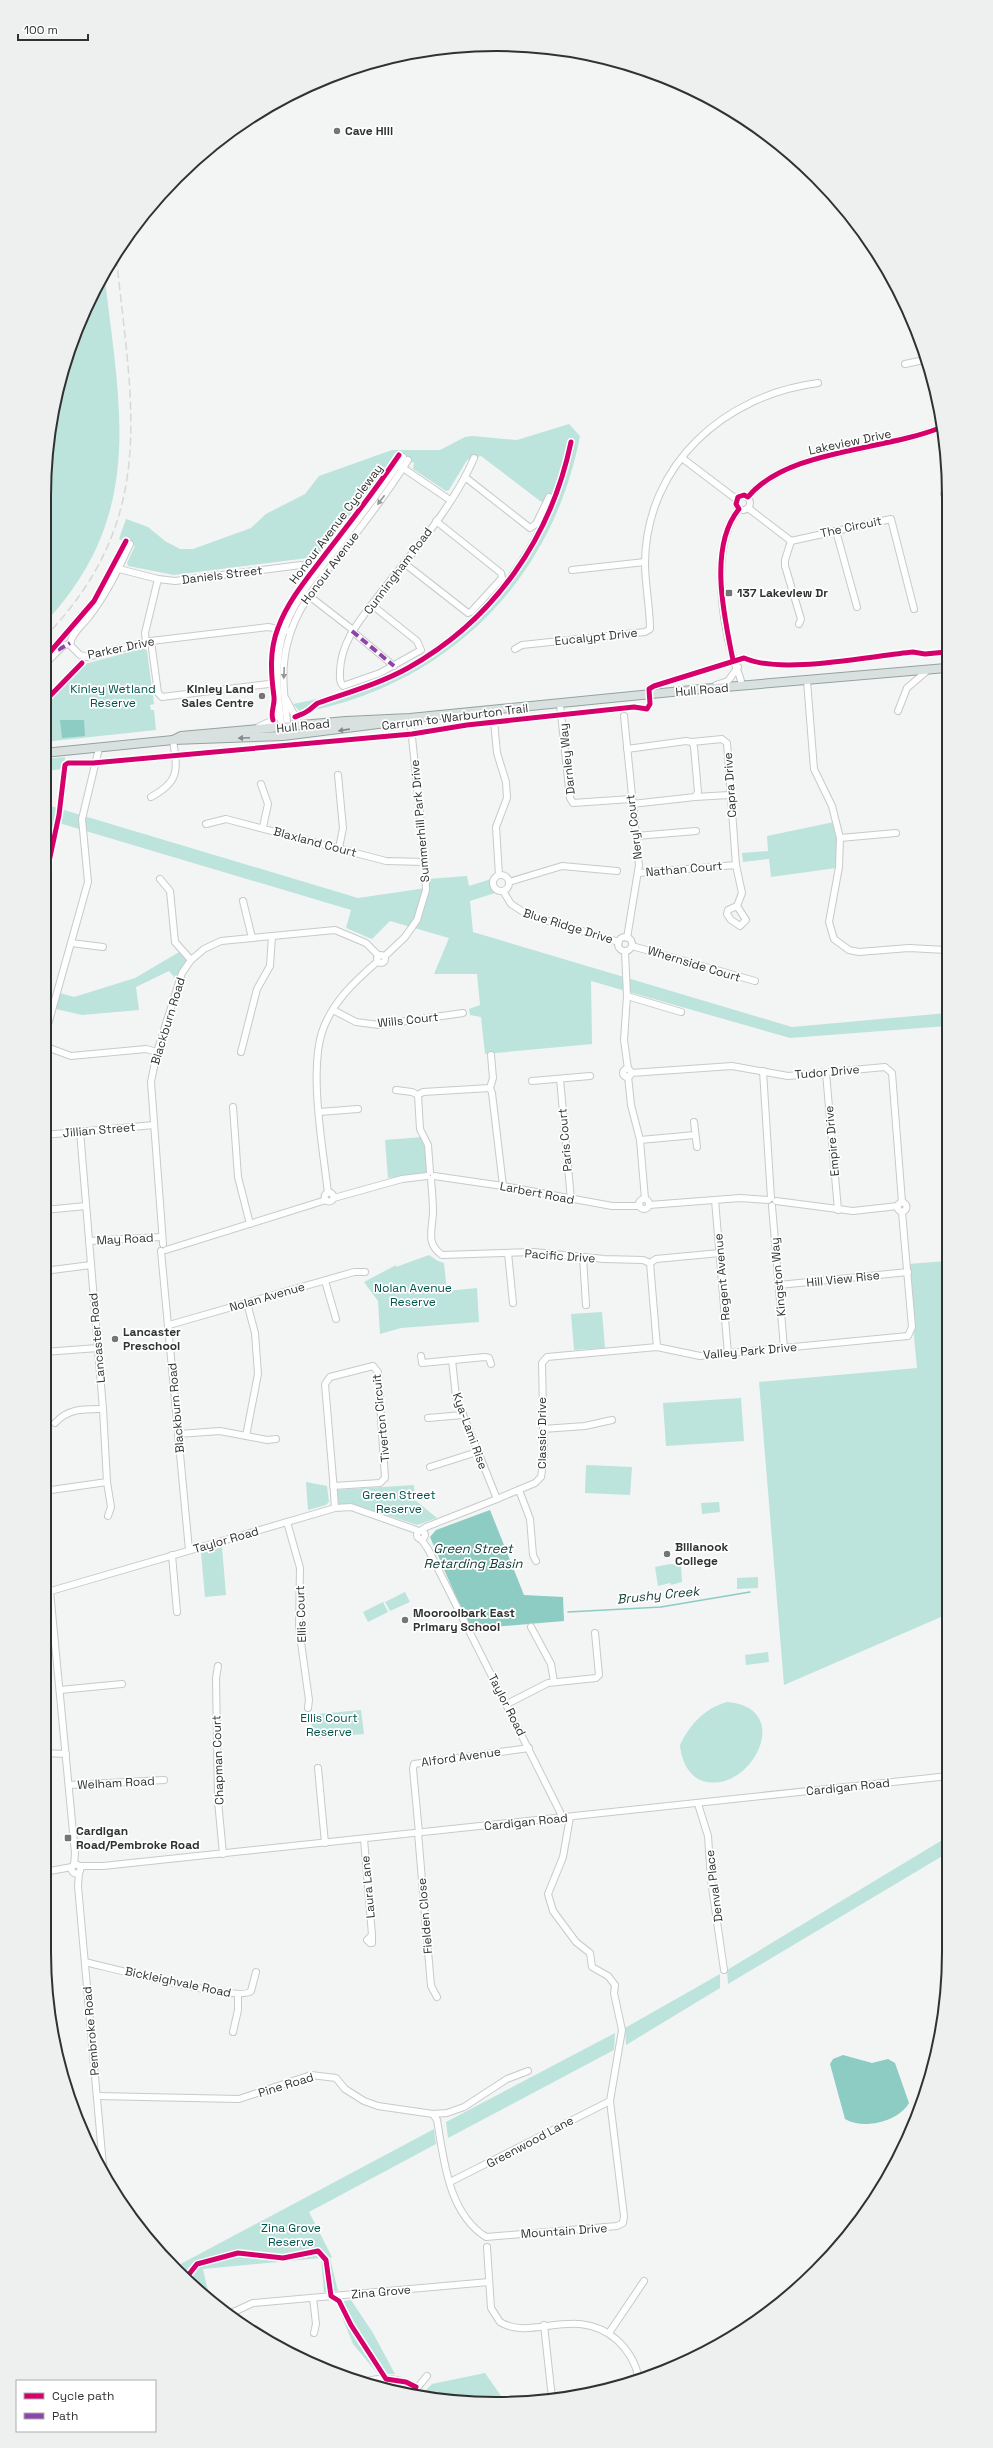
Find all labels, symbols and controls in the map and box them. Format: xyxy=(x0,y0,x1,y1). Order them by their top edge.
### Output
scale bar xyxy=(18,16,88,42)
text: 100 m xyxy=(24,22,58,38)
place label: Cave Hill xyxy=(345,123,393,139)
marker: Cave Hill xyxy=(332,126,342,136)
street label: Lakeview Drive xyxy=(807,425,893,459)
street label: Honour Avenue Cycleway xyxy=(286,461,386,587)
one-way arrow xyxy=(376,495,385,506)
street label: The Circuit xyxy=(819,513,883,541)
street label: Cunningham Road xyxy=(360,524,436,618)
street label: Honour Avenue xyxy=(298,529,362,607)
street label: Daniels Street xyxy=(181,562,263,588)
place label: 137 Lakeview Dr xyxy=(737,585,828,601)
marker: 137 Lakeview Dr xyxy=(724,588,734,598)
street label: Eucalypt Drive xyxy=(554,625,638,649)
street label: Parker Drive xyxy=(86,633,156,663)
one-way arrow xyxy=(280,667,287,679)
street label: Hull Road xyxy=(675,680,729,700)
park label: Kinley Wetland Reserve xyxy=(70,681,156,711)
place label: Kinley Land Sales Centre xyxy=(182,681,254,711)
marker: Kinley Land Sales Centre xyxy=(257,691,267,701)
street label: Carrum to Warburton Trail xyxy=(381,700,529,734)
street label: Hull Road xyxy=(275,715,331,737)
street label: Darnley Way xyxy=(555,723,579,795)
one-way arrow xyxy=(338,727,350,733)
one-way arrow xyxy=(238,735,250,742)
street label: Capra Drive xyxy=(720,752,740,818)
street label: Summerhill Park Drive xyxy=(407,759,433,883)
street label: Neryl Court xyxy=(622,794,646,860)
street label: Blaxland Court xyxy=(272,823,358,861)
street label: Nathan Court xyxy=(645,858,723,880)
street label: Blue Ridge Drive xyxy=(521,905,615,947)
street label: Whernside Court xyxy=(646,942,742,986)
street label: Blackburn Road xyxy=(147,975,189,1067)
street label: Wills Court xyxy=(377,1009,439,1031)
street label: Tudor Drive xyxy=(794,1061,860,1083)
street label: Empire Drive xyxy=(821,1105,843,1177)
street label: Paris Court xyxy=(554,1108,576,1172)
street label: Jillian Street xyxy=(62,1119,136,1141)
street label: Larbert Road xyxy=(498,1178,576,1208)
street label: May Road xyxy=(96,1230,154,1248)
street label: Regent Avenue xyxy=(710,1233,734,1321)
street label: Kingston Way xyxy=(767,1237,789,1317)
street label: Pacific Drive xyxy=(524,1246,596,1266)
street label: Hill View Rise xyxy=(806,1267,880,1291)
street label: Nolan Avenue xyxy=(227,1279,307,1315)
park label: Nolan Avenue Reserve xyxy=(374,1280,452,1310)
street label: Lancaster Road xyxy=(85,1292,109,1384)
place label: Lancaster Preschool xyxy=(123,1324,181,1354)
marker: Lancaster Preschool xyxy=(110,1334,120,1344)
street label: Valley Park Drive xyxy=(702,1339,798,1363)
street label: Blackburn Road xyxy=(164,1362,188,1454)
street label: Tiverton Circuit xyxy=(368,1373,394,1463)
street label: Kya-Lami Rise xyxy=(449,1390,491,1472)
street label: Classic Drive xyxy=(534,1397,550,1469)
park label: Green Street Reserve xyxy=(362,1487,436,1517)
street label: Taylor Road xyxy=(191,1523,261,1557)
place label: Billanook College xyxy=(675,1539,729,1569)
water label: Green Street Retarding Basin xyxy=(424,1540,524,1572)
marker: Billanook College xyxy=(662,1549,672,1559)
water label: Brushy Creek xyxy=(616,1582,702,1608)
street label: Ellis Court xyxy=(292,1585,310,1643)
place label: Mooroolbark East Primary School xyxy=(413,1605,515,1635)
marker: Mooroolbark East Primary School xyxy=(400,1615,410,1625)
street label: Taylor Road xyxy=(485,1671,529,1739)
park label: Ellis Court Reserve xyxy=(300,1710,358,1740)
street label: Chapman Court xyxy=(208,1715,228,1805)
street label: Alford Avenue xyxy=(420,1743,502,1771)
street label: Welham Road xyxy=(77,1773,155,1793)
street label: Cardigan Road xyxy=(805,1775,891,1799)
street label: Cardigan Road xyxy=(483,1810,569,1834)
place label: Cardigan Road/Pembroke Road xyxy=(76,1823,200,1853)
marker: Cardigan Road/Pembroke Road xyxy=(63,1833,73,1843)
street label: Denval Place xyxy=(702,1849,726,1923)
street label: Laura Lane xyxy=(357,1855,379,1919)
street label: Fielden Close xyxy=(414,1877,436,1955)
street label: Bickleighvale Road xyxy=(123,1963,233,2001)
street label: Pembroke Road xyxy=(79,1986,103,2076)
street label: Pine Road xyxy=(256,2069,316,2101)
street label: Greenwood Lane xyxy=(484,2112,576,2172)
park label: Zina Grove Reserve xyxy=(261,2220,321,2250)
street label: Mountain Drive xyxy=(520,2220,608,2242)
street label: Zina Grove xyxy=(350,2281,412,2303)
legend xyxy=(16,2380,156,2432)
text: Cycle path xyxy=(52,2388,114,2404)
text: Path xyxy=(52,2408,78,2424)

